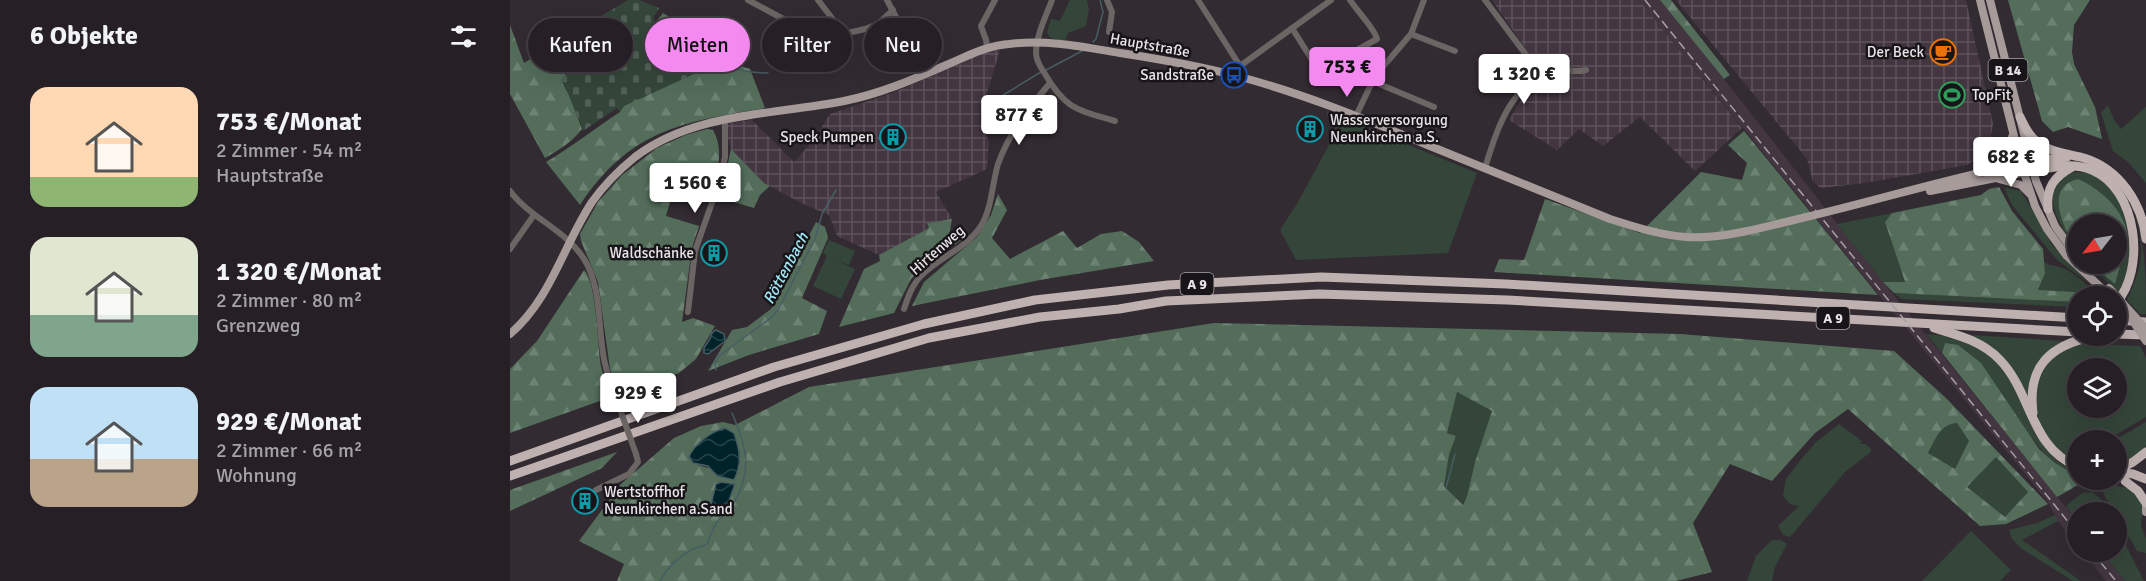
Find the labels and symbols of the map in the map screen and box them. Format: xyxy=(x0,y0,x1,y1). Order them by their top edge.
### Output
street label: Hauptstraße xyxy=(1109,29,1191,61)
cafe icon: Der Beck xyxy=(1928,37,1958,67)
place label: Der Beck xyxy=(1867,43,1924,61)
pin: 753 € xyxy=(1305,47,1389,98)
pin: 1 320 € xyxy=(1469,54,1579,105)
road number: B 14 xyxy=(1988,59,2028,81)
bus stop icon: Sandstraße xyxy=(1219,60,1249,90)
place label: Sandstraße xyxy=(1140,66,1214,84)
sports icon: TopFit xyxy=(1937,80,1967,110)
place label: TopFit xyxy=(1972,86,2011,104)
pin: 877 € xyxy=(977,95,1061,146)
place label: Wasserversorgung Neunkirchen a.S. xyxy=(1330,111,1448,146)
building icon: Wasserversorgung Neunkirchen a.S. xyxy=(1295,114,1325,144)
building icon: Speck Pumpen xyxy=(878,122,908,152)
place label: Speck Pumpen xyxy=(780,128,874,146)
pin: 682 € xyxy=(1969,137,2053,188)
pin: 1 560 € xyxy=(640,163,750,214)
north arrow xyxy=(2067,214,2127,274)
street label: Hirtenweg xyxy=(906,221,968,279)
water label: Röttenbach xyxy=(759,228,814,308)
building icon: Waldschänke xyxy=(699,238,729,268)
place label: Waldschänke xyxy=(610,244,694,262)
road number: A 9 xyxy=(1180,273,1214,295)
road number: A 9 xyxy=(1816,307,1850,329)
pin: 929 € xyxy=(596,373,680,424)
place label: Wertstoffhof Neunkirchen a.Sand xyxy=(604,483,733,518)
building icon: Wertstoffhof Neunkirchen a.Sand xyxy=(570,486,600,516)

